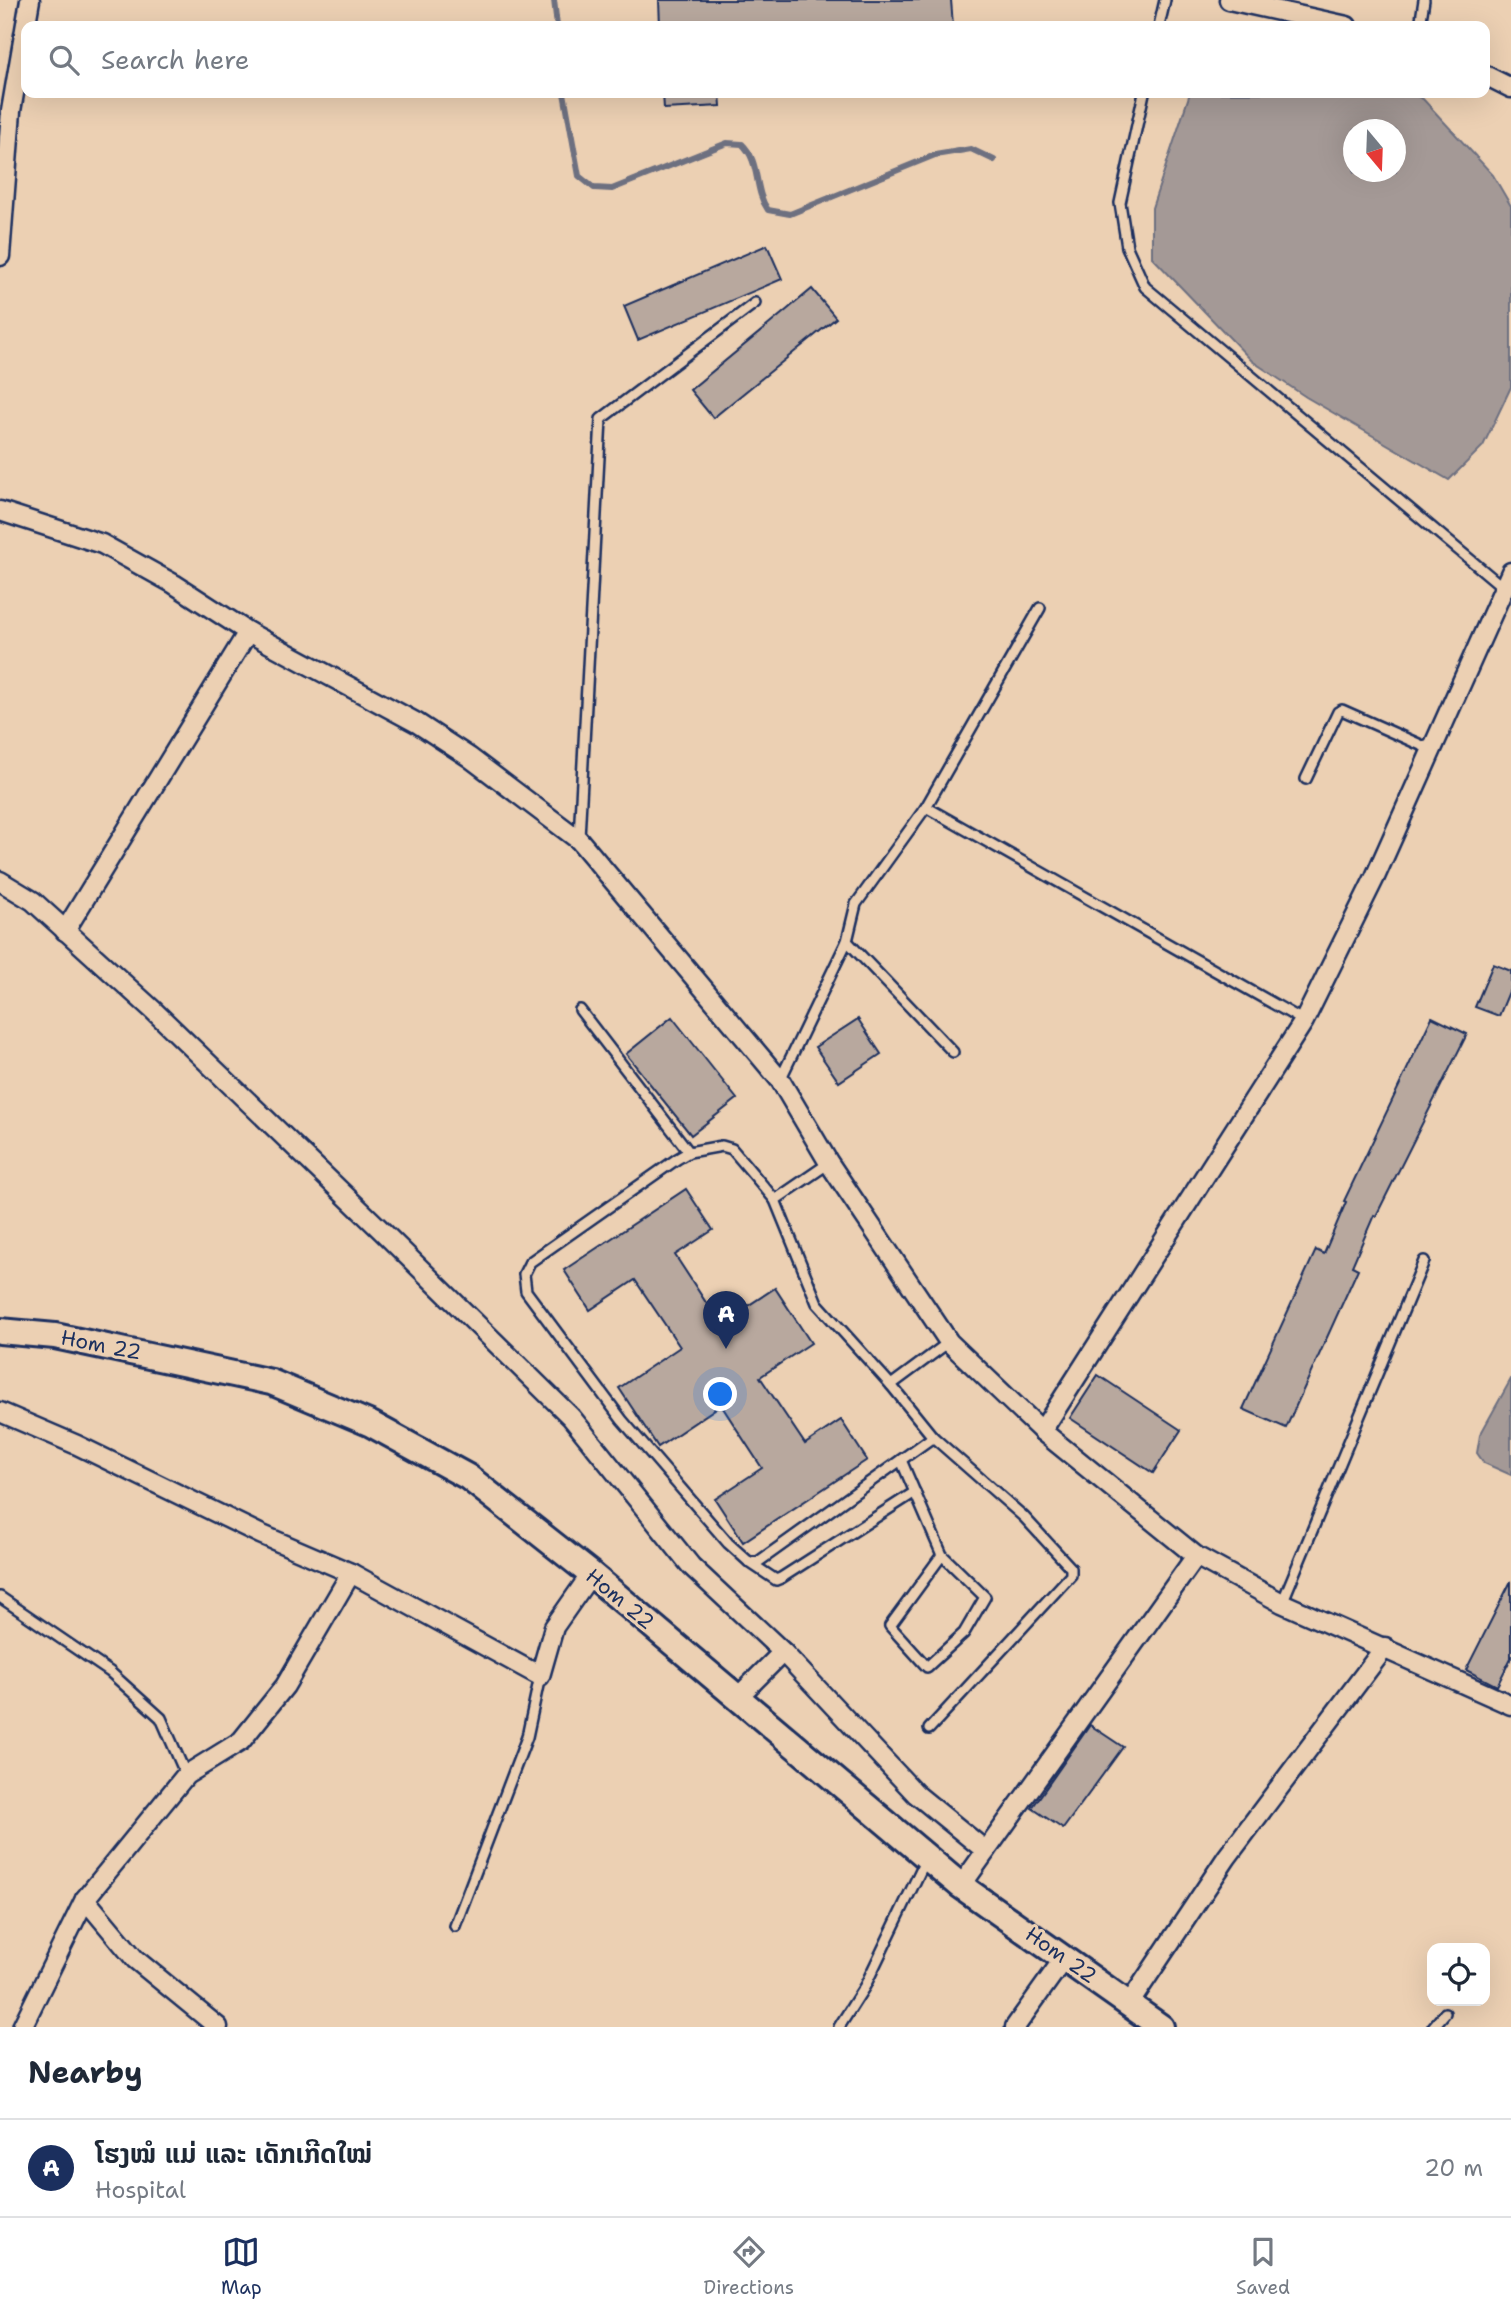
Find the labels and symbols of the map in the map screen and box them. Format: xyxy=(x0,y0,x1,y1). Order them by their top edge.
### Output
north arrow xyxy=(1343,119,1406,182)
pin: A xyxy=(703,1291,749,1349)
street label: Hom 22 xyxy=(58,1323,144,1367)
your location xyxy=(703,1377,737,1411)
street label: Hom 22 xyxy=(580,1562,660,1636)
street label: Hom 22 xyxy=(1020,1920,1102,1990)

